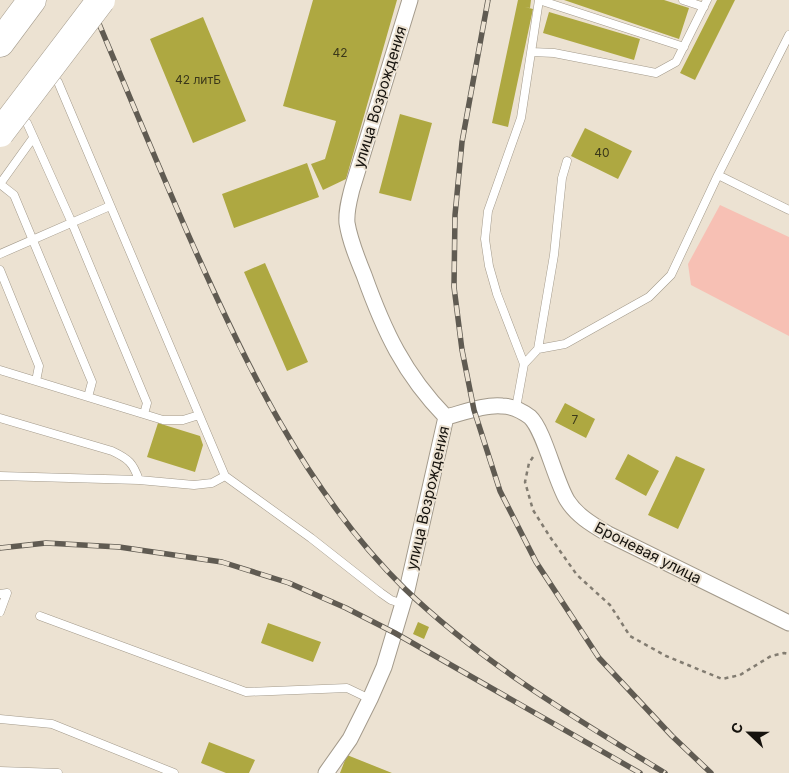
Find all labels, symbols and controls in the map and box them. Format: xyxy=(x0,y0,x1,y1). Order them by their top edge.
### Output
street label: улица Возрождения xyxy=(349,24,410,170)
house number: 42 xyxy=(332,45,348,60)
house number: 42 литБ xyxy=(175,72,221,87)
house number: 40 xyxy=(594,145,610,160)
house number: 7 xyxy=(572,412,579,427)
street label: улица Возрождения xyxy=(402,424,453,572)
street label: Броневая улица xyxy=(592,517,705,588)
north arrow xyxy=(724,708,774,758)
text: С xyxy=(727,720,746,736)

